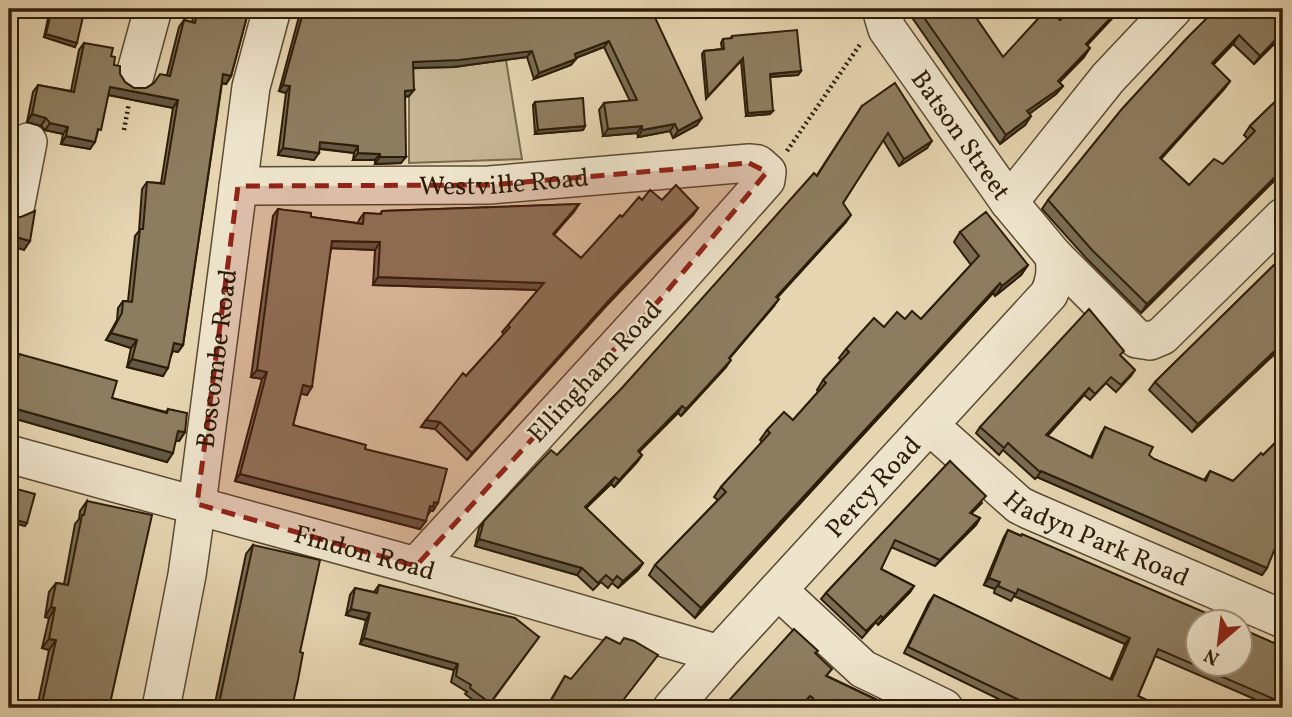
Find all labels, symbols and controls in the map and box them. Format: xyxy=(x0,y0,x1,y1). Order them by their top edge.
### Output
street label: Batson Street xyxy=(901,63,1018,208)
street label: Westville Road xyxy=(419,161,590,205)
street label: Boscombe Road xyxy=(188,267,247,450)
street label: Ellingham Road xyxy=(520,293,671,452)
street label: Percy Road xyxy=(818,429,930,547)
street label: Hadyn Park Road xyxy=(995,483,1194,597)
street label: Findon Road xyxy=(289,517,439,591)
north arrow xyxy=(1184,608,1254,678)
text: N xyxy=(1200,641,1224,671)

